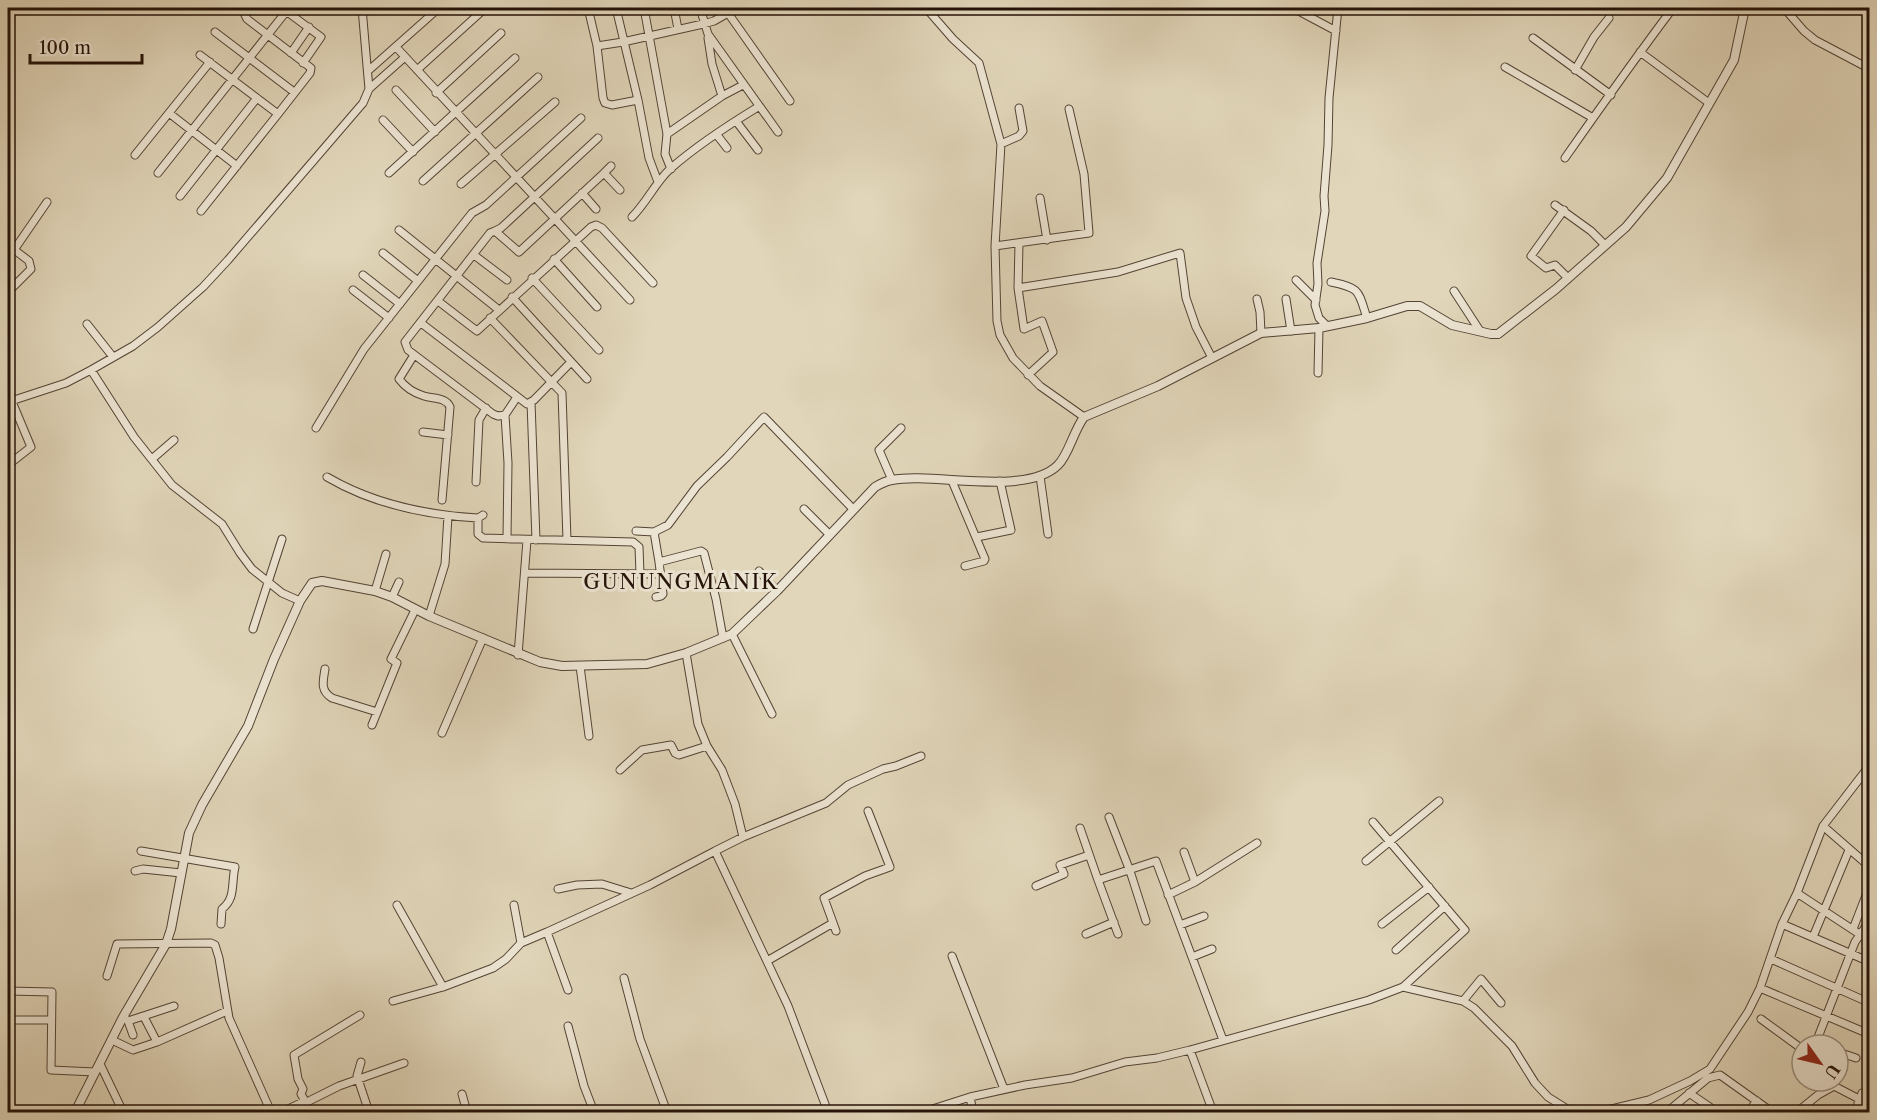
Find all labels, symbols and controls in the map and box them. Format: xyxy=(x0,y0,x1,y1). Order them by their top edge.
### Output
scale bar xyxy=(30,27,142,65)
text: 100 m xyxy=(39,37,91,59)
district label: GUNUNGMANIK xyxy=(583,569,779,594)
north arrow xyxy=(1790,1033,1850,1093)
text: U xyxy=(1821,1060,1844,1082)

